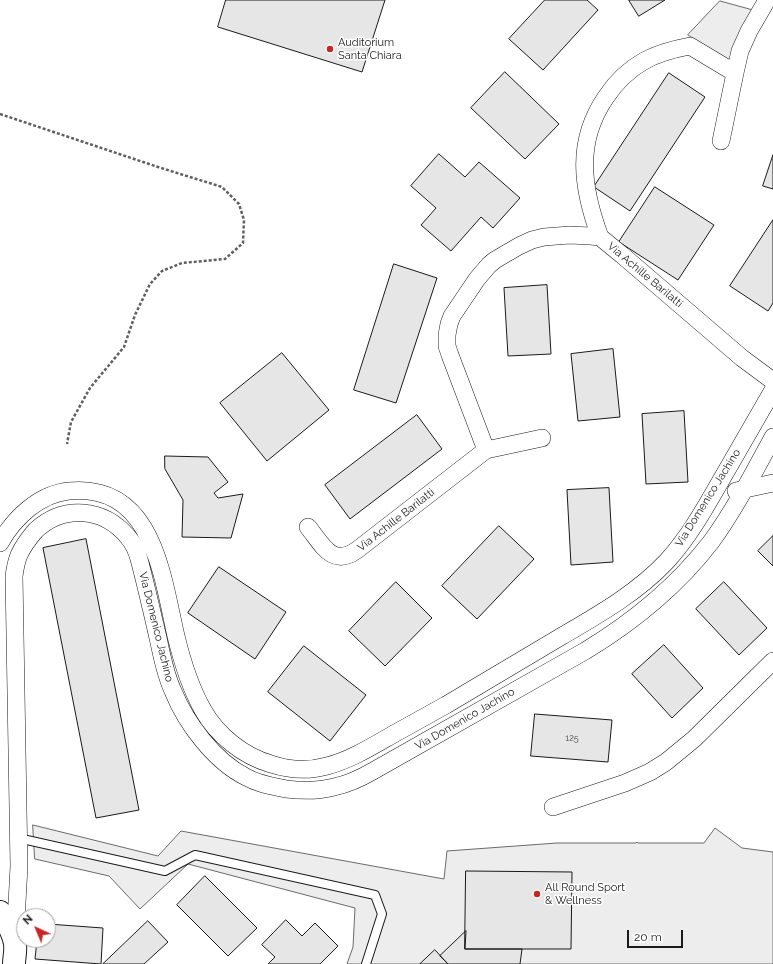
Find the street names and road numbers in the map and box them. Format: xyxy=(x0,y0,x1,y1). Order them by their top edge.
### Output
street label: Via Achille Barilatti xyxy=(605,240,685,310)
street label: Via Domenico Jachino xyxy=(673,447,743,549)
street label: Via Achille Barilatti xyxy=(355,486,437,554)
street label: Via Domenico Jachino xyxy=(136,571,176,683)
street label: Via Domenico Jachino xyxy=(413,685,517,753)

